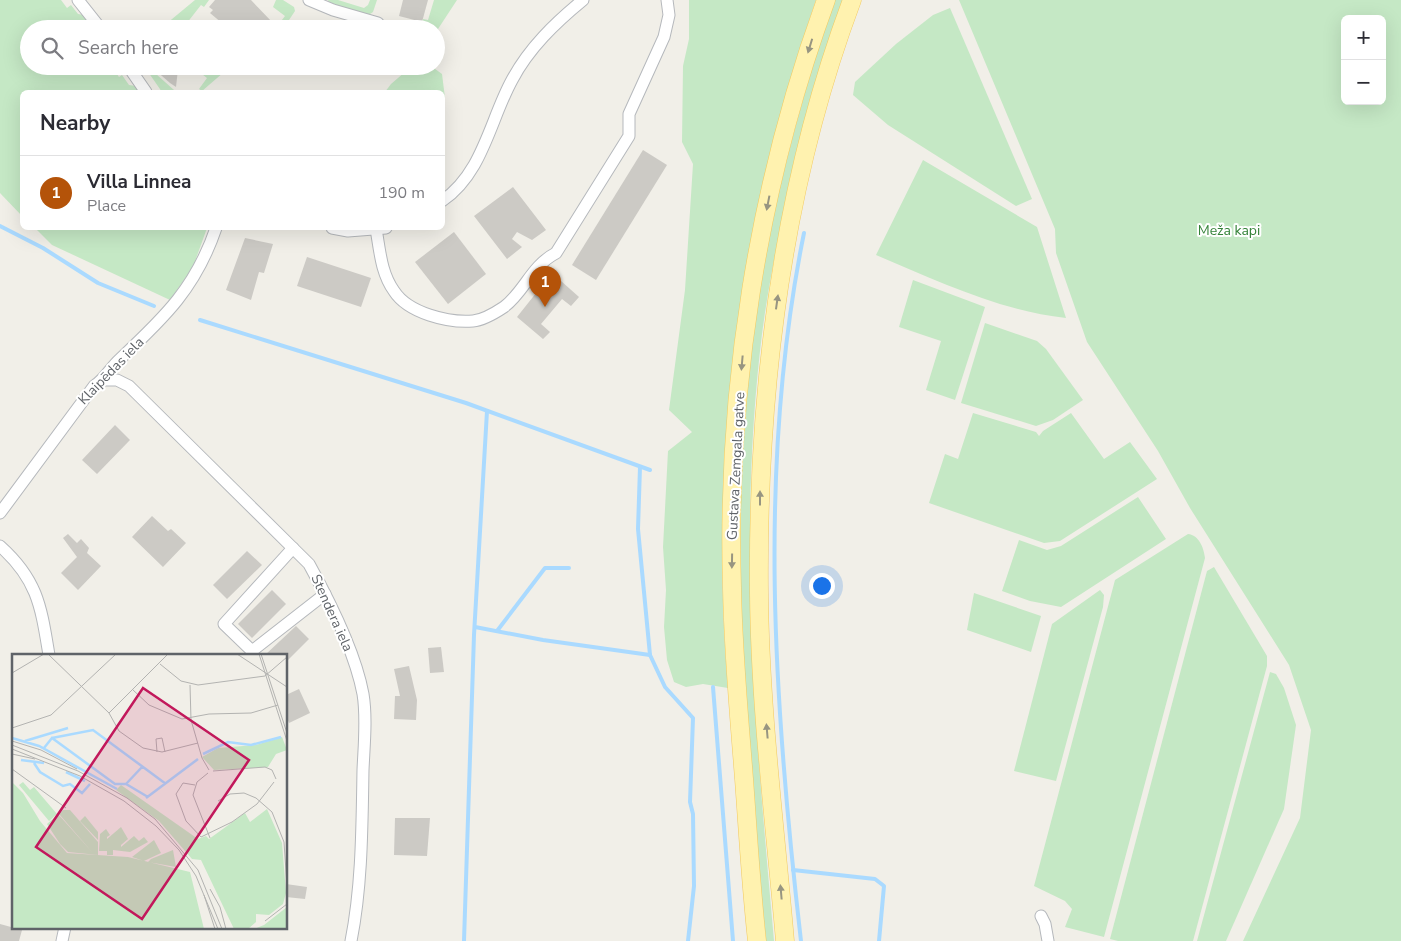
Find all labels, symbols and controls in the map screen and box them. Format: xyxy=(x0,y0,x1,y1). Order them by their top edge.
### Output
map controls xyxy=(1341,15,1386,105)
button: + xyxy=(1341,15,1386,60)
search box xyxy=(20,20,445,75)
icon: search xyxy=(38,34,66,62)
text: Search here xyxy=(78,35,179,61)
one-way arrow xyxy=(806,39,814,54)
button: − xyxy=(1341,60,1386,105)
text: Nearby xyxy=(40,109,110,137)
text: Villa Linnea xyxy=(87,169,191,195)
text: 1 xyxy=(51,182,61,204)
text: 190 m xyxy=(378,182,425,204)
text: Place xyxy=(87,195,126,217)
one-way arrow xyxy=(763,195,771,211)
park label: Meža kapi xyxy=(1198,221,1260,240)
pin: 1 xyxy=(529,266,561,307)
one-way arrow xyxy=(773,293,781,309)
street label: Klaipēdas iela xyxy=(74,333,148,409)
one-way arrow xyxy=(738,356,746,372)
street label: Gustava Zemgala gatve xyxy=(723,391,749,541)
one-way arrow xyxy=(756,490,764,506)
one-way arrow xyxy=(728,553,736,569)
street label: Stendera iela xyxy=(307,571,357,655)
your location xyxy=(809,573,835,599)
inset map xyxy=(12,654,288,928)
one-way arrow xyxy=(763,722,771,738)
one-way arrow xyxy=(777,884,785,900)

